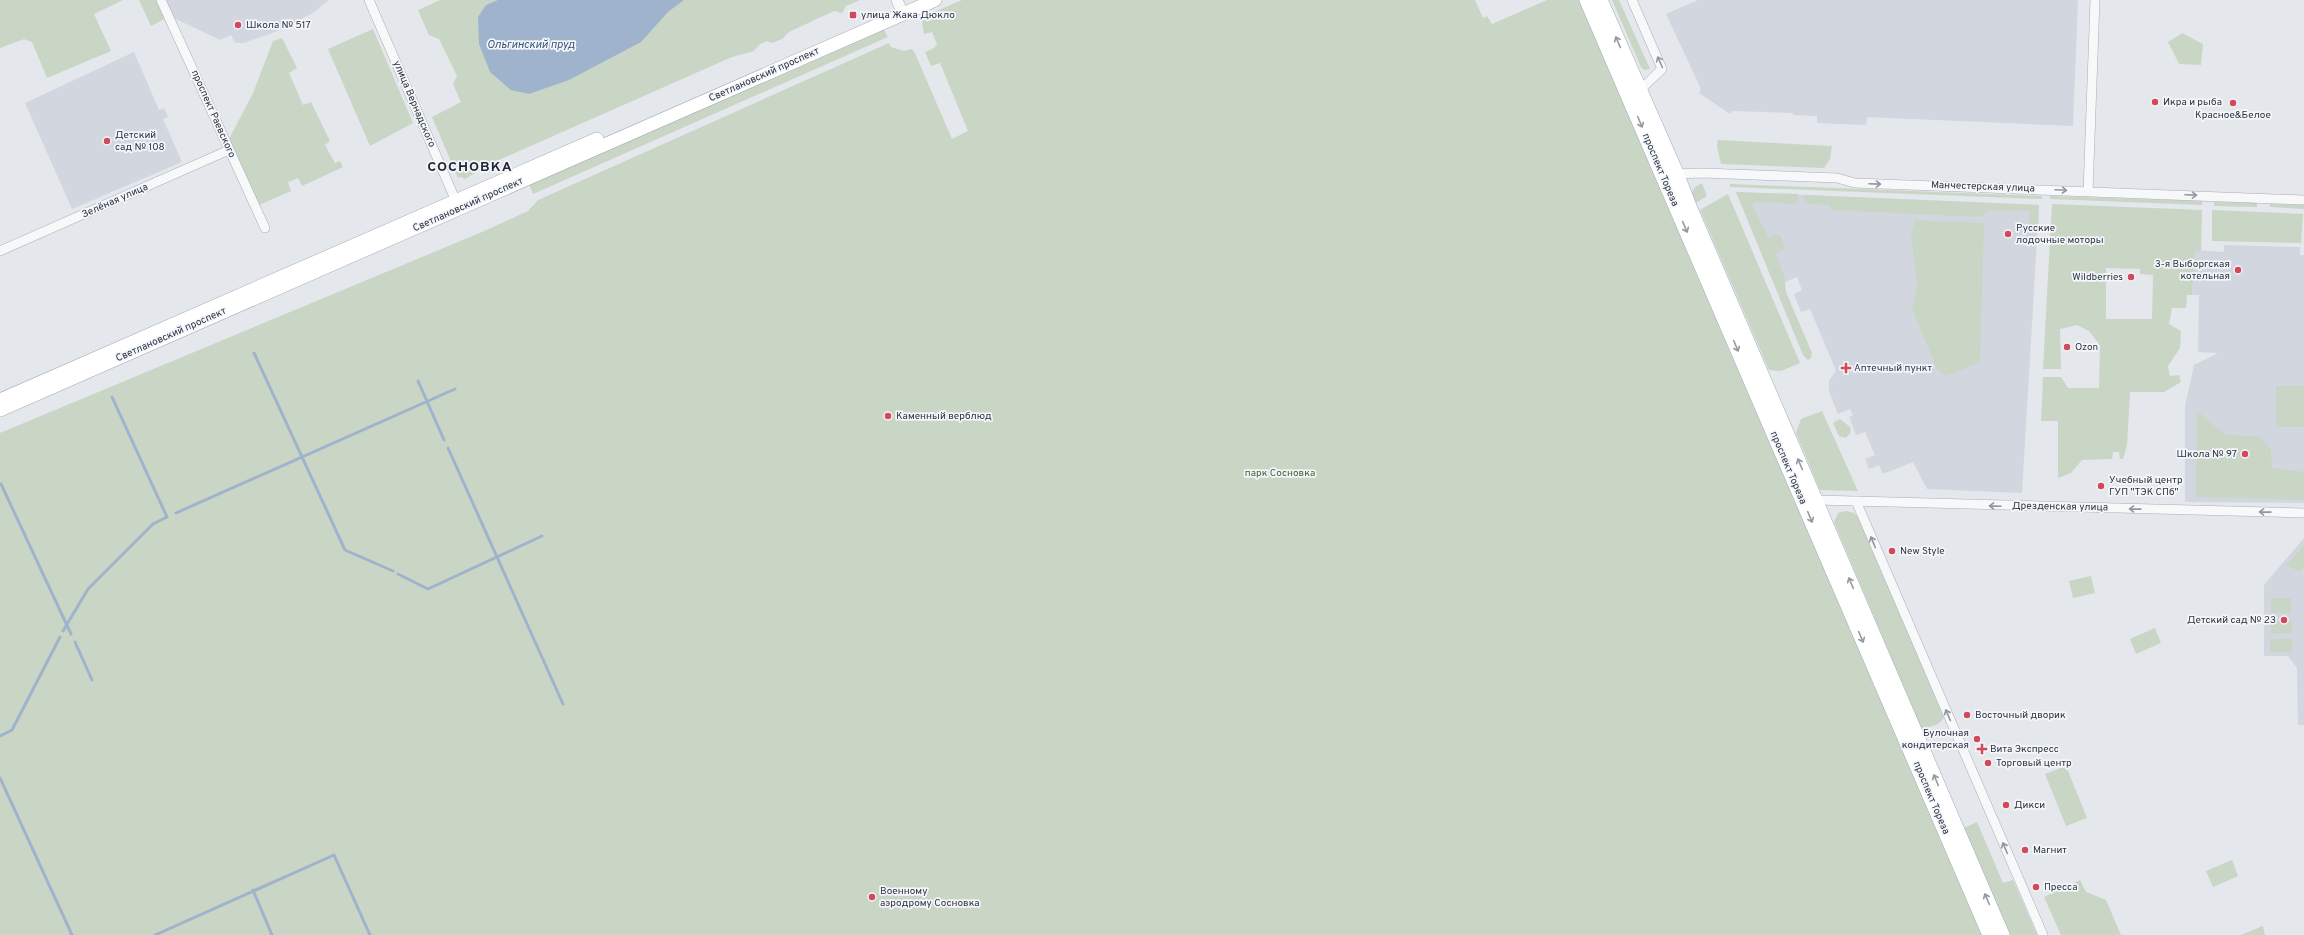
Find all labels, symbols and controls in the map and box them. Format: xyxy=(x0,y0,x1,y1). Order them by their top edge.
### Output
place label: улица Жака Дюкло xyxy=(861,9,955,22)
marker: улица Жака Дюкло xyxy=(848,10,858,20)
place label: Школа № 517 xyxy=(246,19,311,32)
marker: Школа № 517 xyxy=(233,20,243,30)
one-way arrow xyxy=(1614,36,1622,48)
water label: Ольгинский пруд xyxy=(487,38,575,52)
street label: Светлановский проспект xyxy=(707,45,822,105)
one-way arrow xyxy=(1655,57,1663,69)
street label: улица Вернадского xyxy=(390,59,438,150)
street label: проспект Раевского xyxy=(188,68,238,160)
place label: Икра и рыба xyxy=(2163,96,2222,109)
marker: Икра и рыба xyxy=(2150,97,2160,107)
marker: Красное&Белое xyxy=(2228,98,2238,108)
place label: Красное&Белое xyxy=(2195,109,2271,122)
one-way arrow xyxy=(1636,116,1644,128)
place label: Детский сад № 108 xyxy=(115,129,165,154)
street label: проспект Тореза xyxy=(1639,132,1681,208)
marker: Детский сад № 108 xyxy=(102,136,112,146)
district label: СОСНОВКА xyxy=(427,159,513,176)
street label: Светлановский проспект xyxy=(411,175,526,235)
street label: Манчестерская улица xyxy=(1931,179,2035,195)
one-way arrow xyxy=(1868,180,1881,187)
street label: Зелёная улица xyxy=(80,181,150,221)
one-way arrow xyxy=(2054,186,2067,194)
one-way arrow xyxy=(2184,191,2197,199)
one-way arrow xyxy=(1681,221,1689,233)
place label: Русские лодочные моторы xyxy=(2016,222,2104,247)
marker: Русские лодочные моторы xyxy=(2003,229,2013,239)
place label: 3-я Выборгская котельная xyxy=(2155,258,2230,283)
marker: 3-я Выборгская котельная xyxy=(2233,265,2243,275)
place label: Wildberries xyxy=(2072,271,2123,284)
marker: Wildberries xyxy=(2126,272,2136,282)
street label: Светлановский проспект xyxy=(114,305,229,365)
one-way arrow xyxy=(1733,340,1740,352)
place label: Ozon xyxy=(2075,341,2098,354)
marker: Ozon xyxy=(2062,342,2072,352)
place label: Аптечный пункт xyxy=(1854,362,1932,375)
marker: Аптечный пункт xyxy=(1841,363,1851,373)
place label: Каменный верблюд xyxy=(896,410,992,423)
marker: Каменный верблюд xyxy=(883,411,893,421)
street label: проспект Тореза xyxy=(1767,430,1809,506)
place label: Школа № 97 xyxy=(2177,448,2237,461)
marker: Школа № 97 xyxy=(2240,449,2250,459)
one-way arrow xyxy=(1795,458,1803,470)
park label: парк Сосновка xyxy=(1245,467,1315,480)
place label: Учебный центр ГУП "ТЭК СПб" xyxy=(2109,474,2183,499)
marker: Учебный центр ГУП "ТЭК СПб" xyxy=(2096,481,2106,491)
street label: Дрезденская улица xyxy=(2012,500,2108,514)
one-way arrow xyxy=(1989,502,2002,509)
one-way arrow xyxy=(2129,505,2142,513)
one-way arrow xyxy=(2259,508,2272,516)
one-way arrow xyxy=(1806,511,1814,523)
one-way arrow xyxy=(1869,536,1877,548)
place label: New Style xyxy=(1900,545,1945,558)
marker: New Style xyxy=(1887,546,1897,556)
one-way arrow xyxy=(1847,577,1855,589)
place label: Детский сад № 23 xyxy=(2187,614,2276,627)
marker: Детский сад № 23 xyxy=(2279,615,2289,625)
one-way arrow xyxy=(1858,630,1865,642)
place label: Восточный дворик xyxy=(1975,709,2066,722)
one-way arrow xyxy=(1944,710,1951,722)
marker: Восточный дворик xyxy=(1962,710,1972,720)
place label: Булочная кондитерская xyxy=(1902,727,1969,752)
marker: Булочная кондитерская xyxy=(1972,734,1982,744)
place label: Вита Экспресс xyxy=(1990,743,2059,756)
marker: Вита Экспресс xyxy=(1977,744,1987,754)
place label: Торговый центр xyxy=(1996,757,2072,770)
marker: Торговый центр xyxy=(1983,758,1993,768)
street label: проспект Тореза xyxy=(1910,760,1952,836)
one-way arrow xyxy=(1931,774,1939,786)
place label: Дикси xyxy=(2014,799,2045,812)
marker: Дикси xyxy=(2001,800,2011,810)
one-way arrow xyxy=(2001,842,2008,854)
place label: Магнит xyxy=(2033,844,2067,857)
marker: Магнит xyxy=(2020,845,2030,855)
place label: Пресса xyxy=(2044,881,2077,894)
marker: Пресса xyxy=(2031,882,2041,892)
place label: Военному аэродрому Сосновка xyxy=(880,885,980,910)
marker: Военному аэродрому Сосновка xyxy=(867,892,877,902)
one-way arrow xyxy=(1983,894,1990,906)

